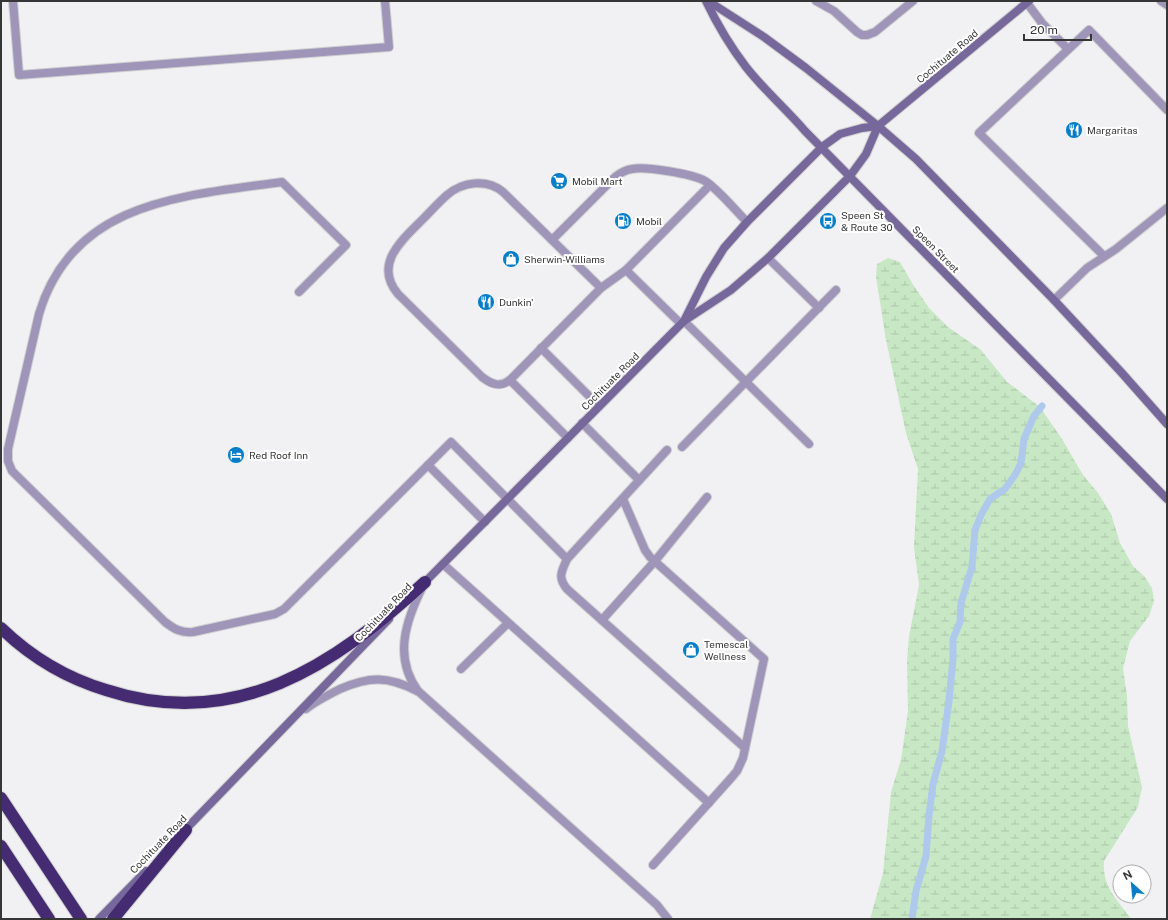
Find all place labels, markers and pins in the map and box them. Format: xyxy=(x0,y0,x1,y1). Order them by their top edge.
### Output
restaurant icon: Margaritas xyxy=(1064,120,1084,140)
place label: Margaritas xyxy=(1087,124,1138,136)
supermarket icon: Mobil Mart xyxy=(549,171,569,191)
place label: Mobil Mart xyxy=(572,175,623,187)
place label: Speen St & Route 30 xyxy=(841,209,893,233)
fuel station icon: Mobil xyxy=(613,211,633,231)
bus stop icon: Speen St & Route 30 xyxy=(818,211,838,231)
place label: Mobil xyxy=(636,215,662,227)
shop icon: Sherwin-Williams xyxy=(501,249,521,269)
place label: Sherwin-Williams xyxy=(524,253,605,265)
restaurant icon: Dunkin' xyxy=(476,292,496,312)
place label: Dunkin' xyxy=(499,296,533,308)
hotel icon: Red Roof Inn xyxy=(226,445,246,465)
place label: Red Roof Inn xyxy=(249,449,308,461)
place label: Temescal Wellness xyxy=(704,638,748,662)
shop icon: Temescal Wellness xyxy=(681,640,701,660)

